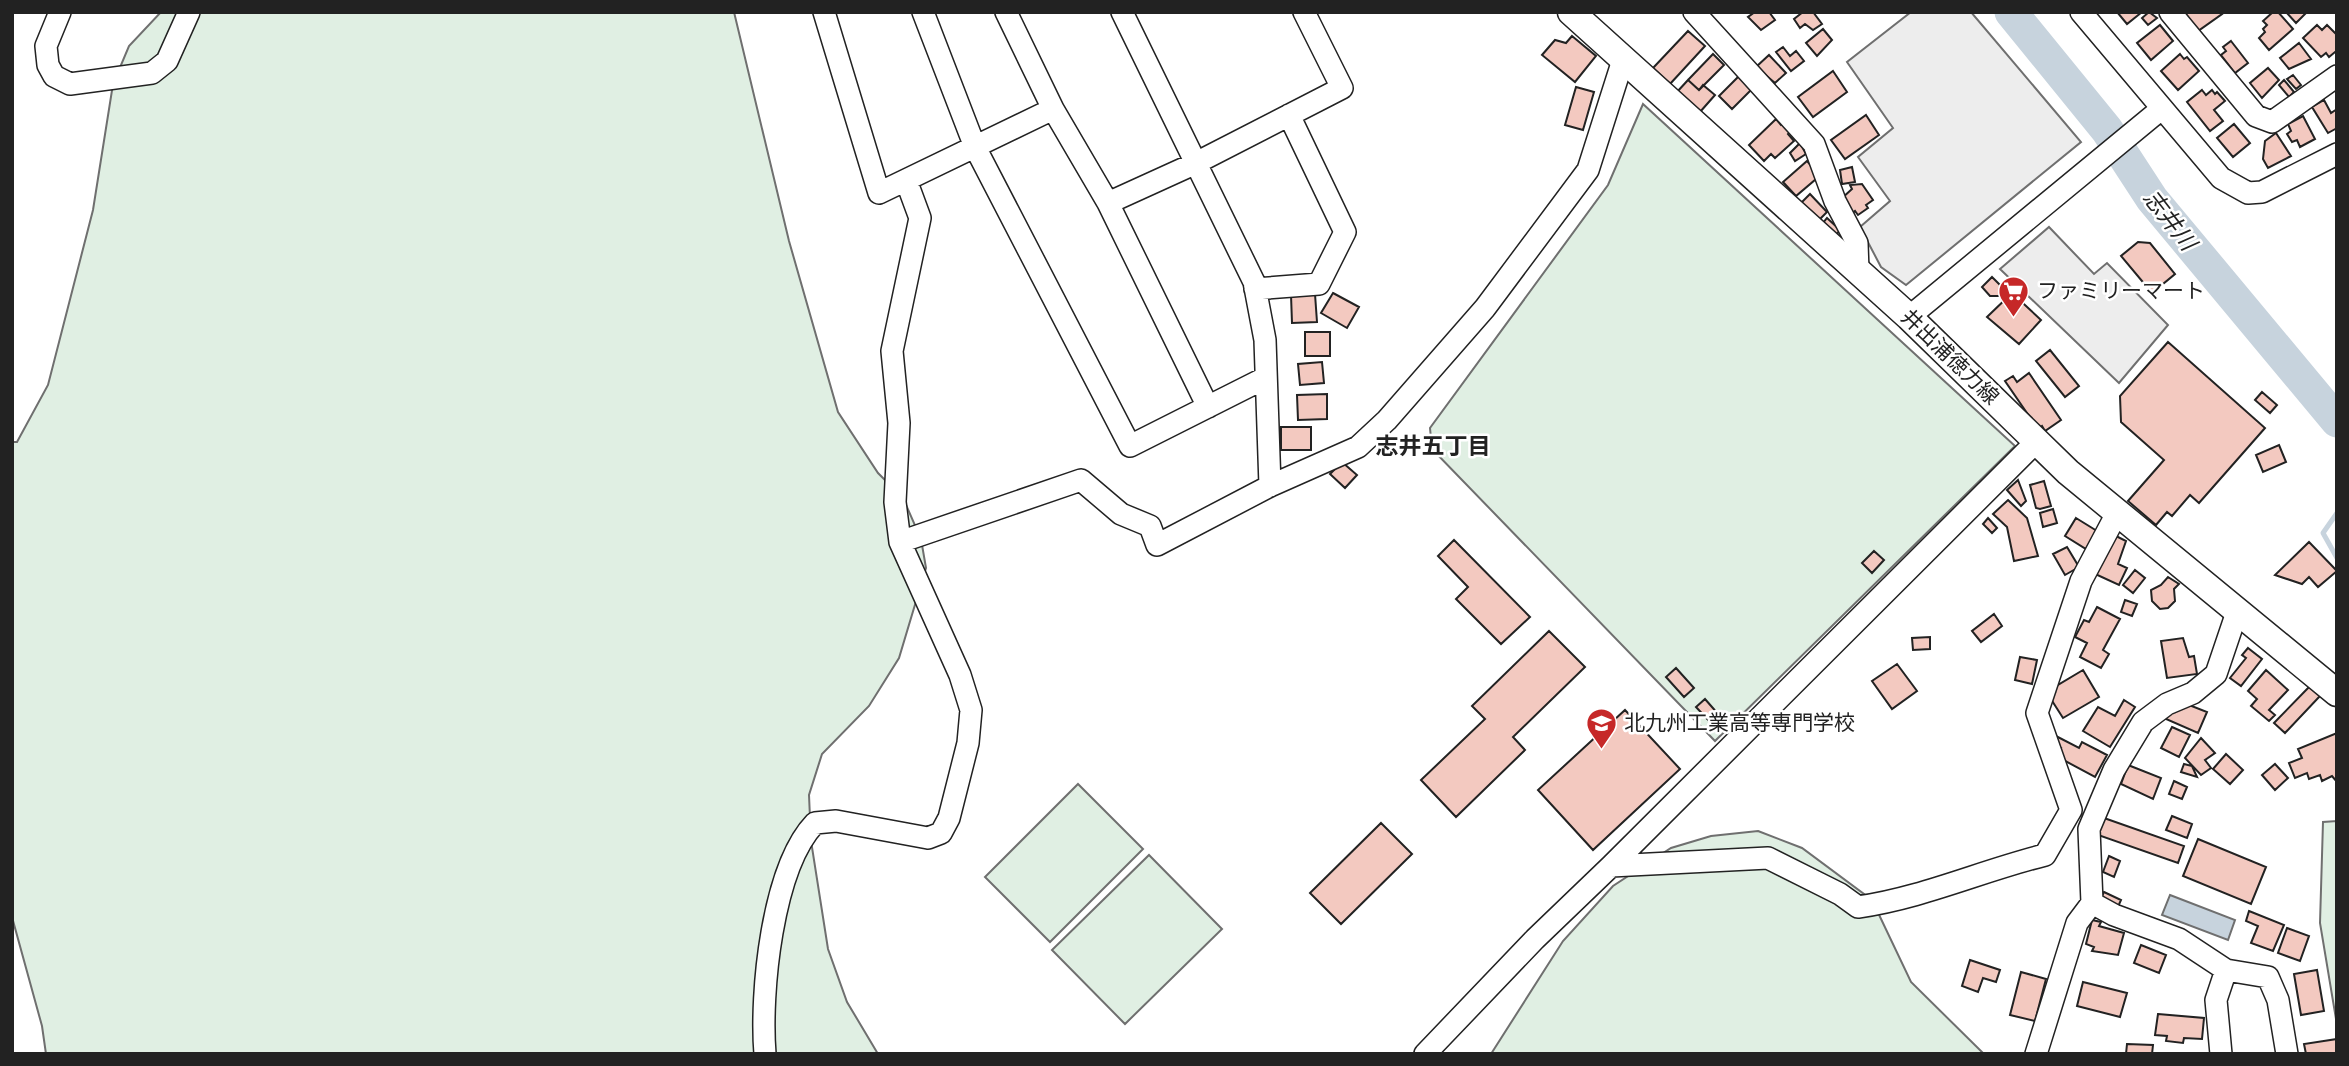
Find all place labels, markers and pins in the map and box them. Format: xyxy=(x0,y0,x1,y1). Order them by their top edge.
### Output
supermarket icon: ファミリーマート xyxy=(1997,274,2031,318)
place label: ファミリーマート xyxy=(2037,281,2205,302)
school or university icon: 北九州工業高等専門学校 xyxy=(1584,706,1618,750)
place label: 北九州工業高等専門学校 xyxy=(1624,712,1855,734)

